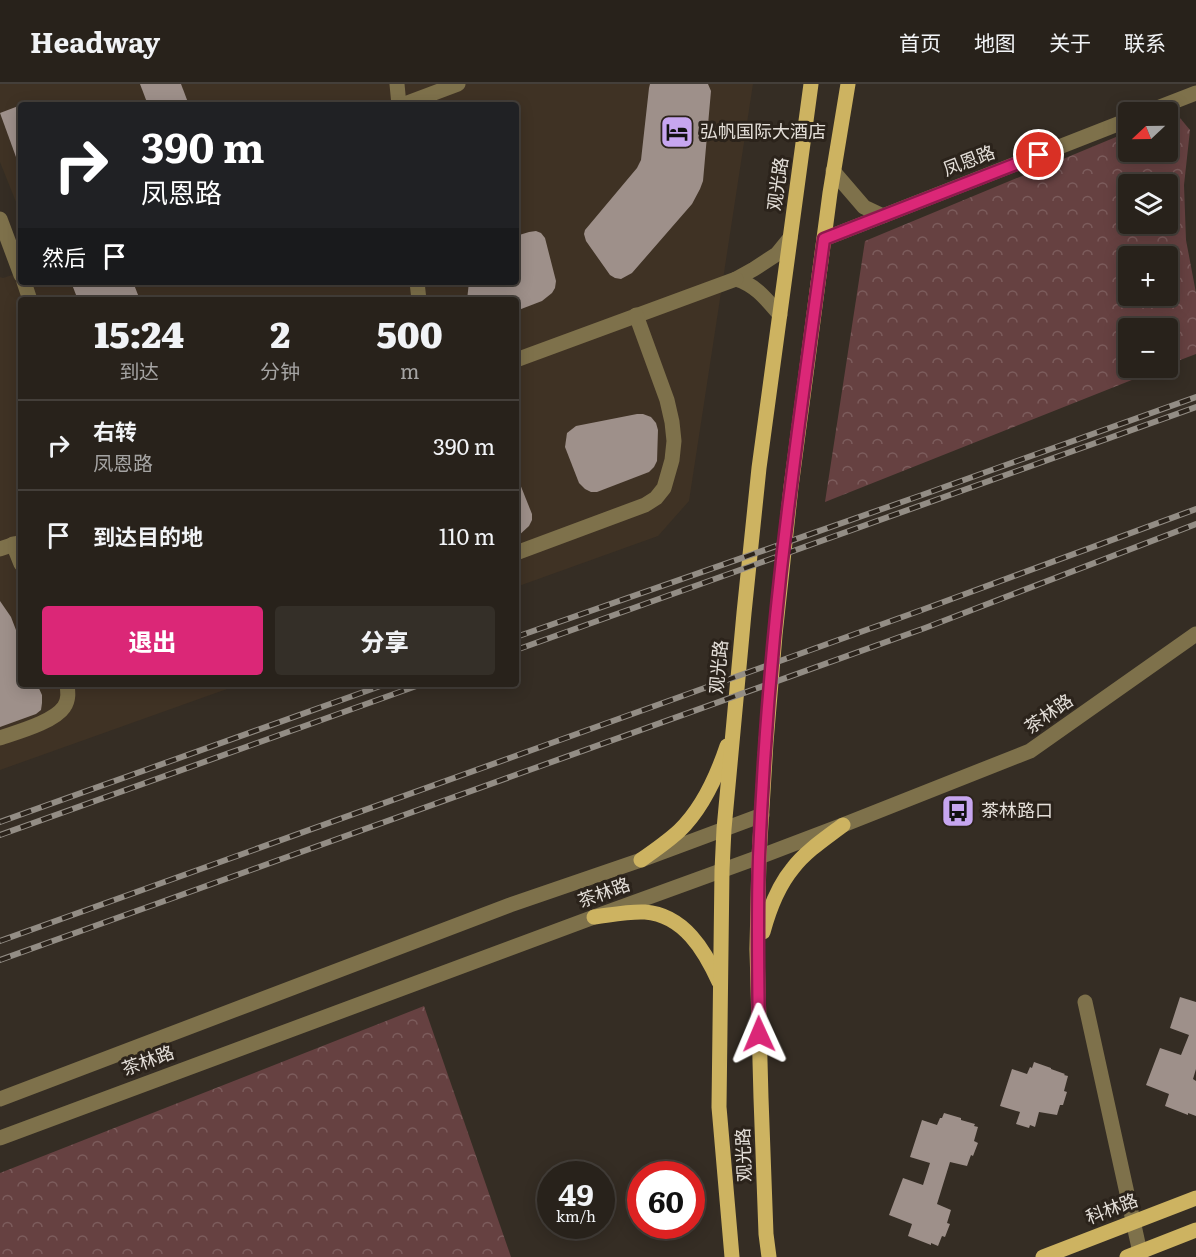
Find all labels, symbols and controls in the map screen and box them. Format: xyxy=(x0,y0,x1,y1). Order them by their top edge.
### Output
text: Headway xyxy=(30,20,160,62)
text: 首页 xyxy=(899,26,941,57)
text: 地图 xyxy=(974,26,1016,57)
text: 关于 xyxy=(1049,26,1091,57)
text: 联系 xyxy=(1124,26,1166,57)
north arrow xyxy=(1118,102,1178,162)
map controls xyxy=(1118,102,1178,378)
text: 390 m xyxy=(141,114,265,176)
hotel icon: 弘帆国际大酒店 xyxy=(659,114,695,150)
place label: 弘帆国际大酒店 xyxy=(700,117,826,144)
icon: right xyxy=(42,126,120,204)
pin xyxy=(1013,129,1064,180)
street label: 凤恩路 xyxy=(938,137,999,182)
icon: arrive xyxy=(1022,138,1055,171)
street label: 观光路 xyxy=(759,155,794,212)
text: 凤恩路 xyxy=(141,171,222,211)
button: layers xyxy=(1118,174,1178,234)
text: 然后 xyxy=(42,240,86,273)
icon: arrive xyxy=(98,240,131,273)
button: + xyxy=(1118,246,1178,306)
text: 15:24 xyxy=(94,306,184,359)
text: 2 xyxy=(270,306,290,359)
text: 500 xyxy=(376,306,443,359)
button: − xyxy=(1118,318,1178,378)
text: 到达 xyxy=(119,355,159,385)
text: 分钟 xyxy=(260,355,300,385)
text: m xyxy=(400,355,419,385)
text: 右转 xyxy=(93,414,137,447)
icon: right xyxy=(42,429,75,462)
text: 390 m xyxy=(433,429,495,462)
text: 凤恩路 xyxy=(93,447,153,477)
icon: arrive xyxy=(42,519,75,552)
text: 到达目的地 xyxy=(93,519,203,552)
text: 110 m xyxy=(439,519,495,552)
button: 退出 xyxy=(42,606,263,675)
button: 分享 xyxy=(275,606,495,675)
street label: 观光路 xyxy=(702,639,733,695)
street label: 茶林路 xyxy=(1018,686,1078,739)
bus stop icon: 茶林路口 xyxy=(940,793,976,829)
place label: 茶林路口 xyxy=(981,796,1053,823)
street label: 茶林路 xyxy=(573,870,633,914)
position arrow xyxy=(727,1002,791,1066)
street label: 茶林路 xyxy=(117,1038,177,1082)
street label: 观光路 xyxy=(728,1128,757,1183)
speed limit sign: 60 xyxy=(627,1161,705,1239)
text: 49 xyxy=(558,1171,594,1215)
street label: 科林路 xyxy=(1081,1185,1142,1230)
text: km/h xyxy=(556,1204,596,1227)

